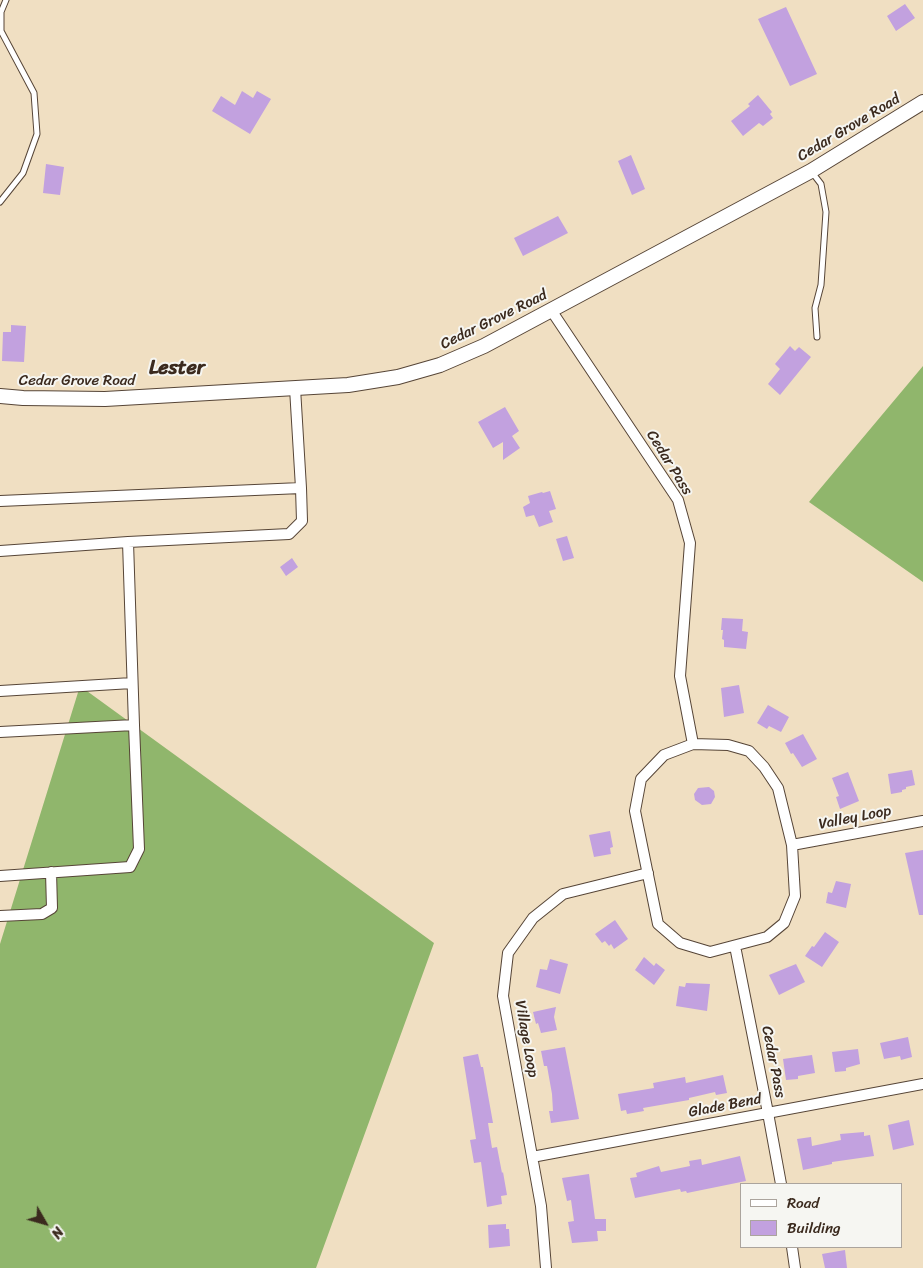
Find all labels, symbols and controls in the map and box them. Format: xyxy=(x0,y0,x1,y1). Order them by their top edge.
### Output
street label: Cedar Grove Road xyxy=(794,90,904,166)
street label: Cedar Grove Road xyxy=(438,286,550,354)
district label: Lester xyxy=(149,357,205,381)
street label: Cedar Grove Road xyxy=(19,372,135,390)
street label: Cedar Pass xyxy=(642,427,696,499)
street label: Valley Loop xyxy=(817,802,893,834)
street label: Village Loop xyxy=(510,999,542,1079)
street label: Cedar Pass xyxy=(757,1024,789,1100)
street label: Glade Bend xyxy=(687,1090,763,1122)
legend xyxy=(740,1183,903,1248)
text: Road xyxy=(787,1190,819,1216)
north arrow xyxy=(20,1198,70,1248)
text: Building xyxy=(787,1215,841,1241)
text: N xyxy=(44,1221,70,1244)

